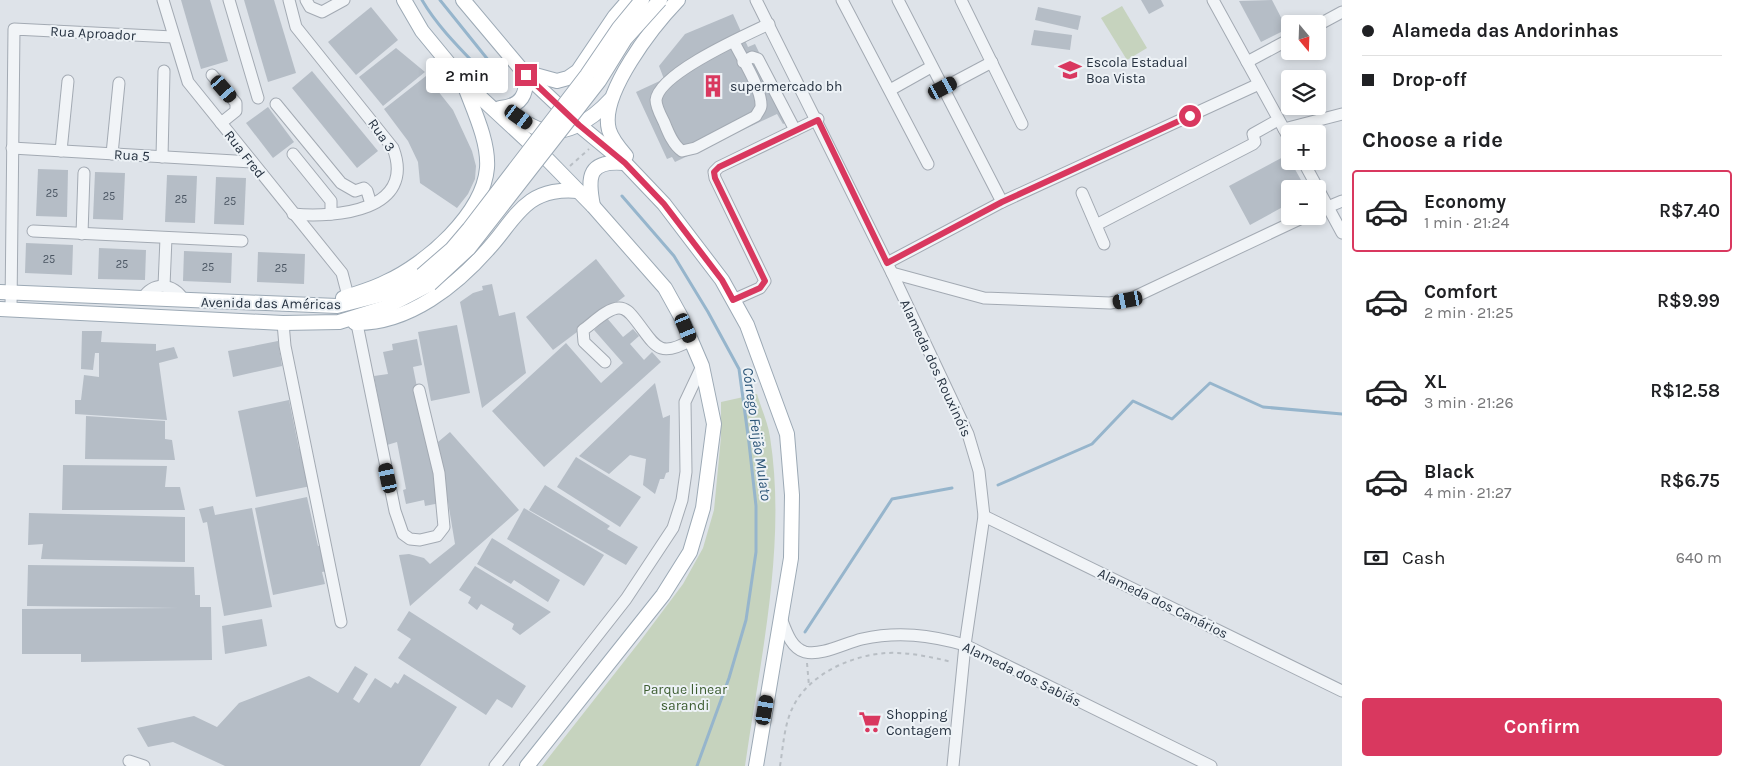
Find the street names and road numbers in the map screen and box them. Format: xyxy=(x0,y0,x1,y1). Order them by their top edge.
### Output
street label: Rua Aproador xyxy=(50,23,137,44)
street label: Rua 3 xyxy=(364,116,399,155)
street label: Rua Fred xyxy=(221,127,269,182)
street label: Rua 5 xyxy=(114,146,150,165)
street label: Avenida das Américas xyxy=(201,294,341,313)
street label: Alameda dos Rouxinóis xyxy=(896,297,975,440)
street label: Alameda dos Canários xyxy=(1095,565,1231,642)
street label: Alameda dos Sabiás xyxy=(960,638,1084,711)

